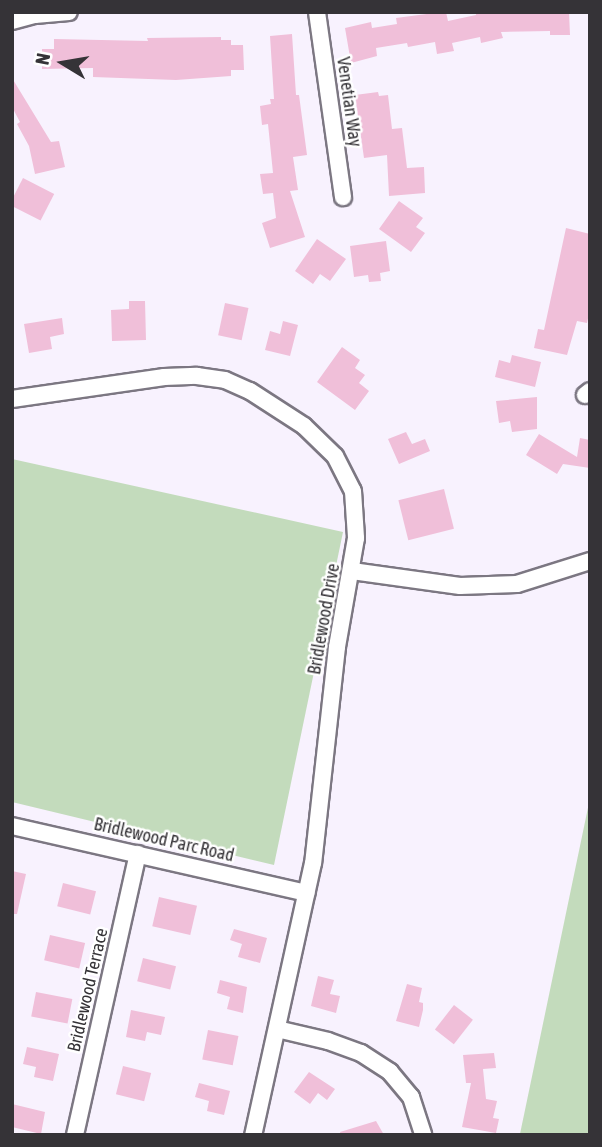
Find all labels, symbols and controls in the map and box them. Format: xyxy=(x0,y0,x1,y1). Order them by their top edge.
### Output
north arrow xyxy=(28,28,98,98)
text: N xyxy=(31,51,54,67)
street label: Venetian Way xyxy=(332,56,366,148)
street label: Bridlewood Drive xyxy=(304,562,344,676)
street label: Bridlewood Parc Road xyxy=(92,813,236,867)
street label: Bridlewood Terrace xyxy=(63,926,113,1054)

